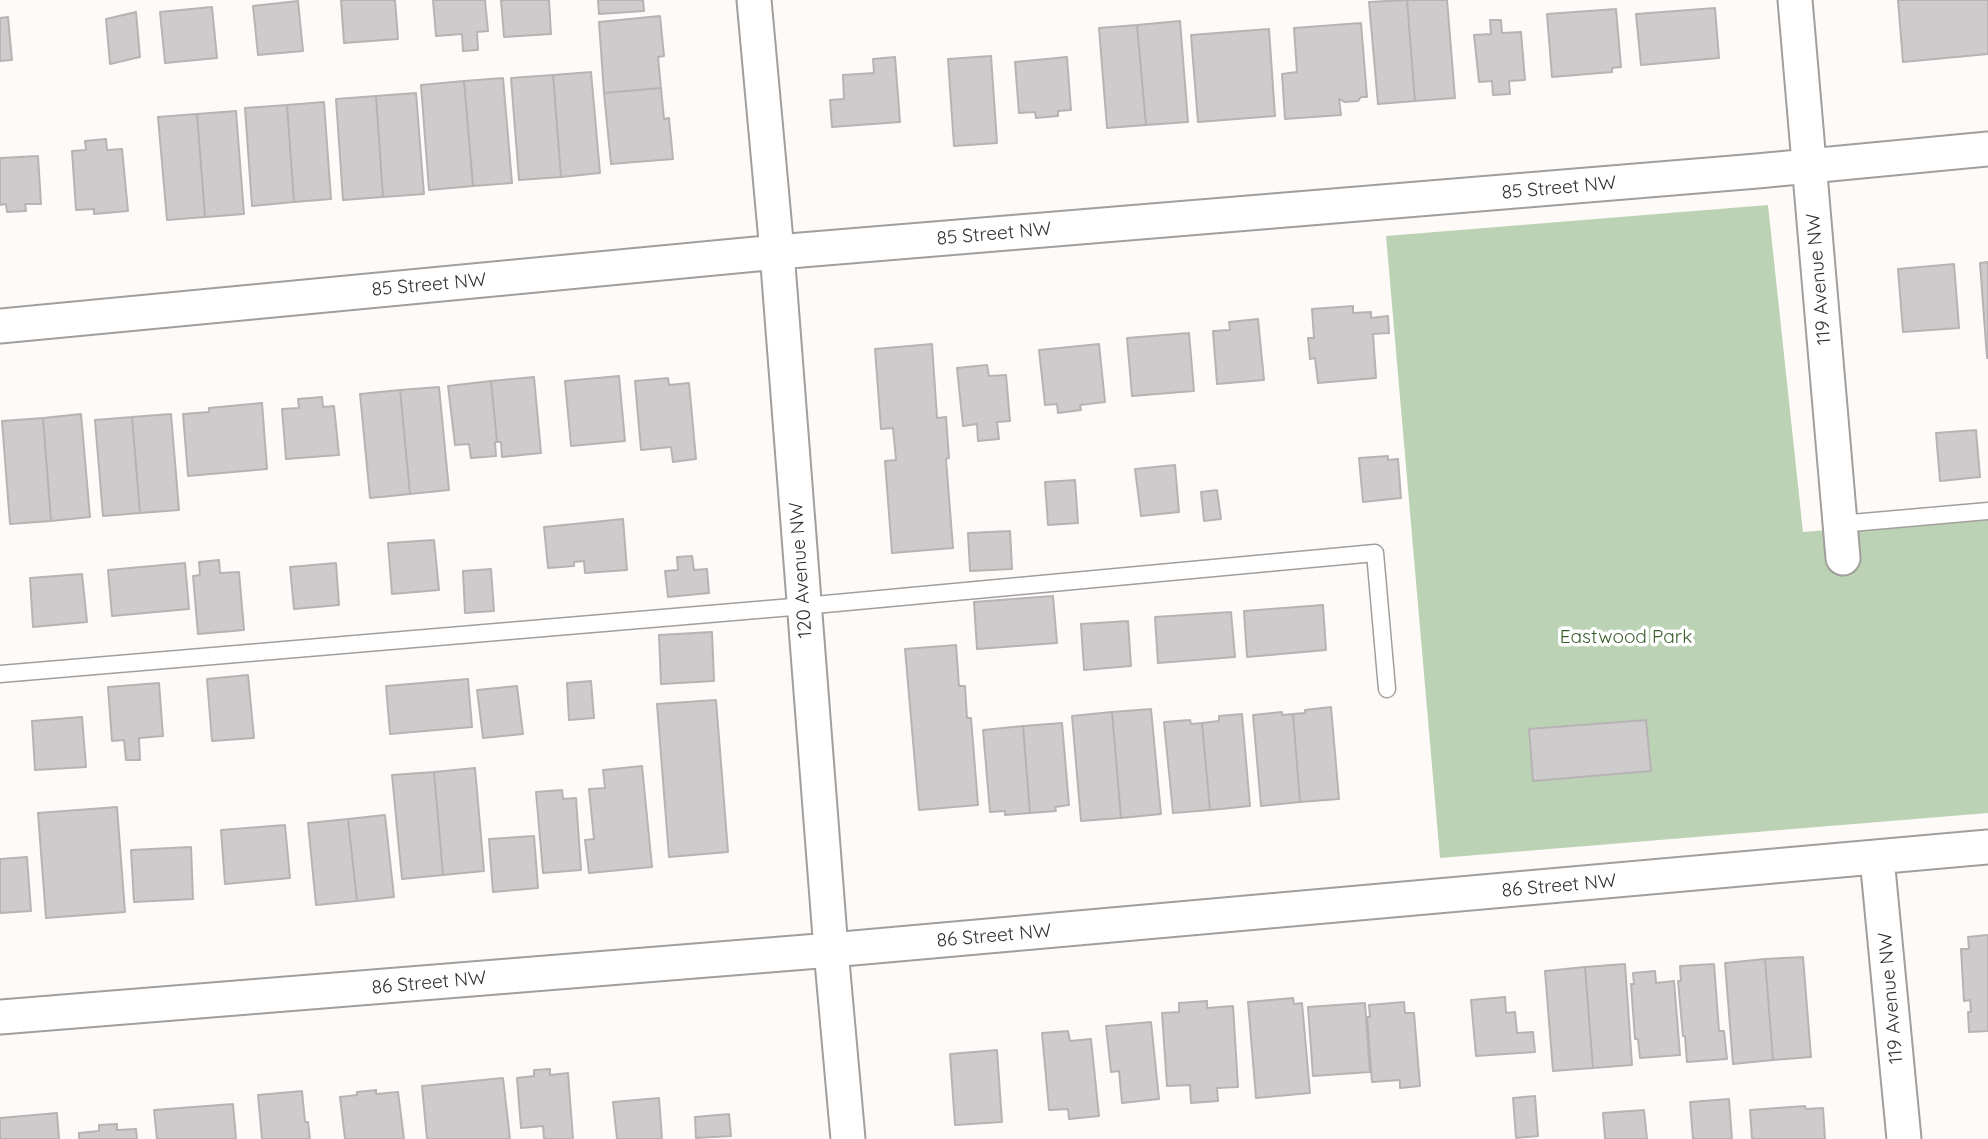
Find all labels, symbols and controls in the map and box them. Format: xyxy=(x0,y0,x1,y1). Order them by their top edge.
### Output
street label: 85 Street NW xyxy=(1501,172,1617,204)
street label: 119 Avenue NW xyxy=(1802,212,1836,346)
street label: 85 Street NW xyxy=(936,218,1052,250)
street label: 85 Street NW xyxy=(371,269,487,301)
street label: 120 Avenue NW xyxy=(785,501,817,639)
park label: Eastwood Park xyxy=(1560,626,1692,648)
street label: 86 Street NW xyxy=(1501,870,1617,902)
street label: 86 Street NW xyxy=(936,920,1052,952)
street label: 119 Avenue NW xyxy=(1874,931,1908,1065)
street label: 86 Street NW xyxy=(371,967,487,999)

